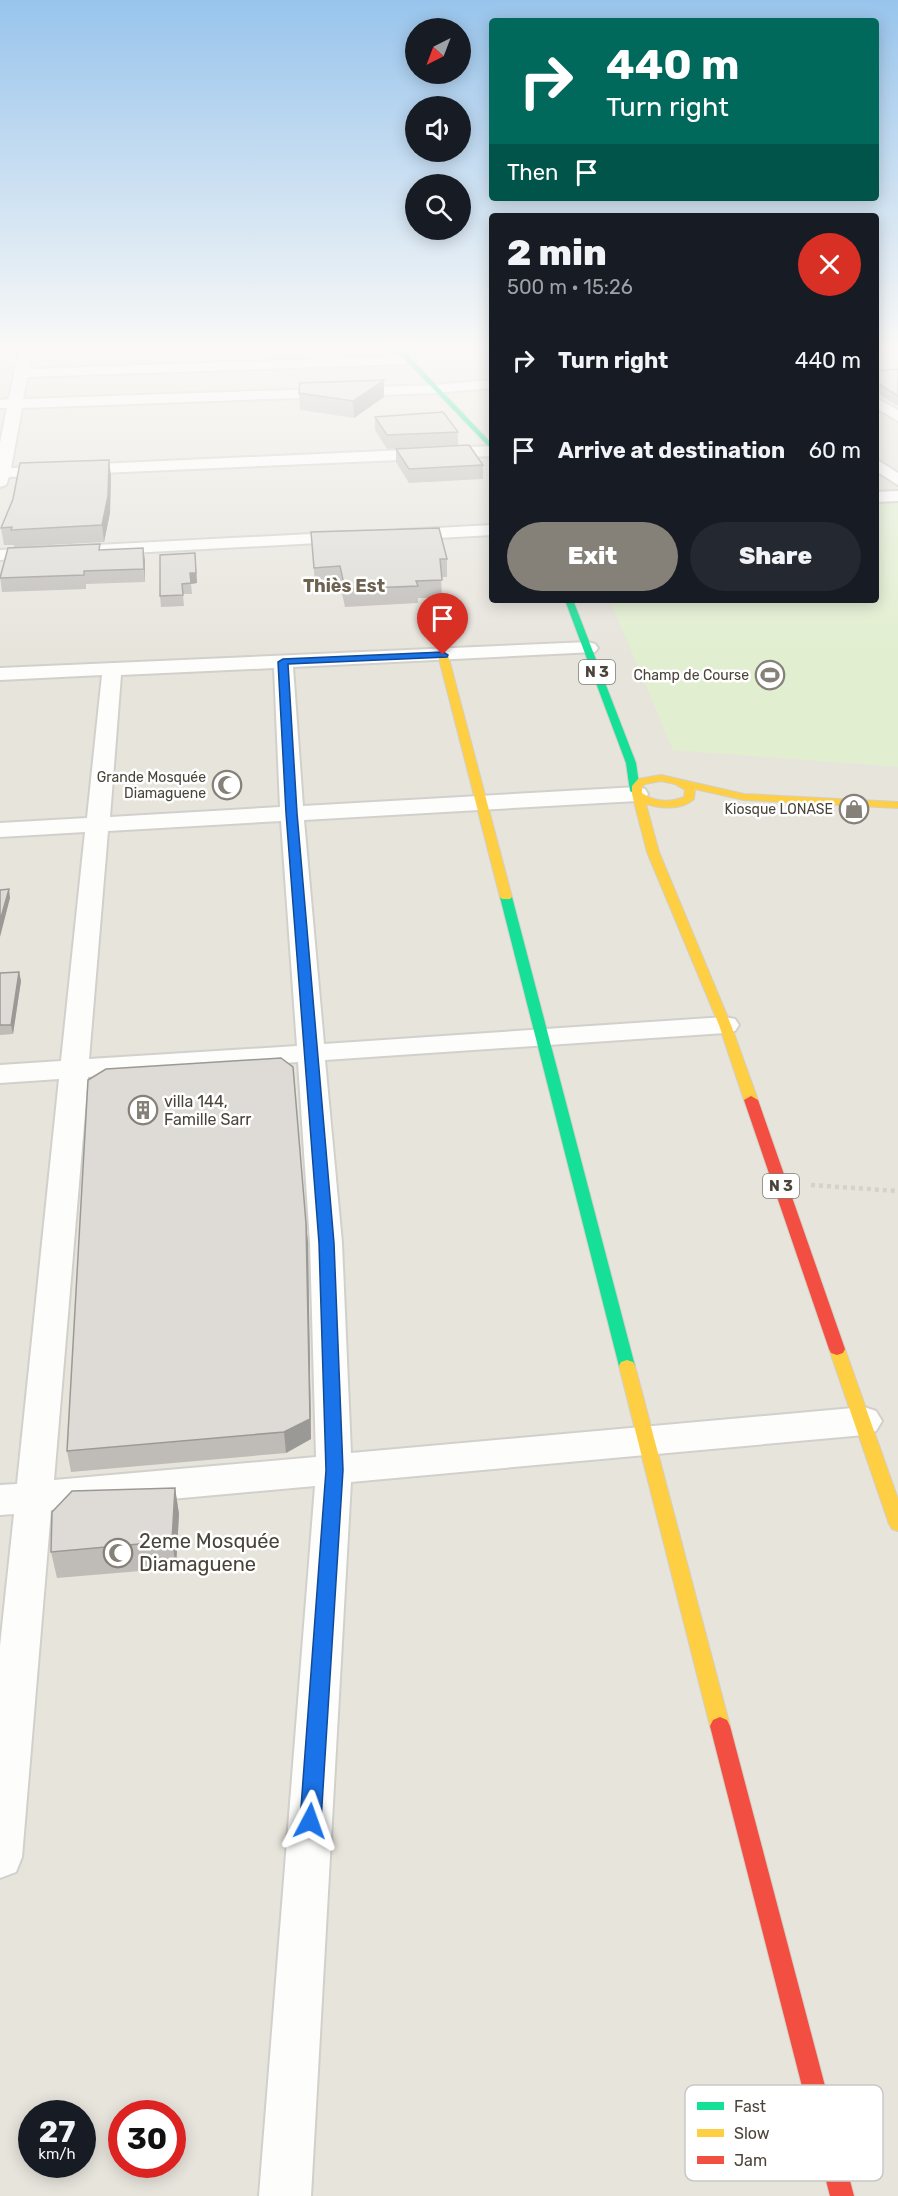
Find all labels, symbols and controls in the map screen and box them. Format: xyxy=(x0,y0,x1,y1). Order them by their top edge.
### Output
north arrow xyxy=(405,18,471,84)
map controls xyxy=(405,18,471,240)
text: 440 m xyxy=(606,40,739,90)
icon: right xyxy=(507,42,585,120)
text: Turn right xyxy=(606,91,729,123)
button: sound xyxy=(405,96,471,162)
icon: arrive xyxy=(570,156,603,189)
text: Then xyxy=(507,159,558,186)
button: search xyxy=(405,174,471,240)
text: 2 min xyxy=(507,231,607,274)
button: close xyxy=(798,233,861,296)
text: 500 m · 15:26 xyxy=(507,275,633,299)
icon: right xyxy=(507,344,540,377)
text: Turn right xyxy=(558,347,668,374)
text: 440 m xyxy=(795,347,861,374)
icon: arrive xyxy=(507,434,540,467)
text: Arrive at destination xyxy=(558,437,785,464)
text: 60 m xyxy=(809,437,861,464)
button: Exit xyxy=(507,522,678,591)
button: Share xyxy=(690,522,861,591)
district label: Thiès Est xyxy=(303,575,385,597)
pin xyxy=(417,593,468,655)
icon: arrive xyxy=(426,602,459,635)
sports icon: Champ de Course xyxy=(754,659,786,691)
road number: N 3 xyxy=(579,660,615,684)
place label: Champ de Course xyxy=(634,667,749,684)
place label: Grande Mosquée Diamaguene xyxy=(97,769,206,802)
mosque icon: Grande Mosquée Diamaguene xyxy=(211,769,243,801)
shop icon: Kiosque LONASE xyxy=(838,793,870,825)
place label: Kiosque LONASE xyxy=(725,801,833,818)
place label: villa 144, Famille Sarr xyxy=(164,1092,251,1129)
building icon: villa 144, Famille Sarr xyxy=(127,1094,159,1126)
road number: N 3 xyxy=(763,1174,799,1198)
place label: 2eme Mosquée Diamaguene xyxy=(139,1529,280,1576)
mosque icon: 2eme Mosquée Diamaguene xyxy=(102,1537,134,1569)
position arrow xyxy=(278,1789,342,1853)
legend xyxy=(685,2085,883,2181)
text: Fast xyxy=(734,2097,766,2116)
speed limit sign: 30 xyxy=(108,2100,186,2178)
text: 27 xyxy=(39,2114,75,2150)
text: Slow xyxy=(734,2124,770,2143)
text: km/h xyxy=(38,2145,76,2163)
text: Jam xyxy=(734,2151,767,2170)

